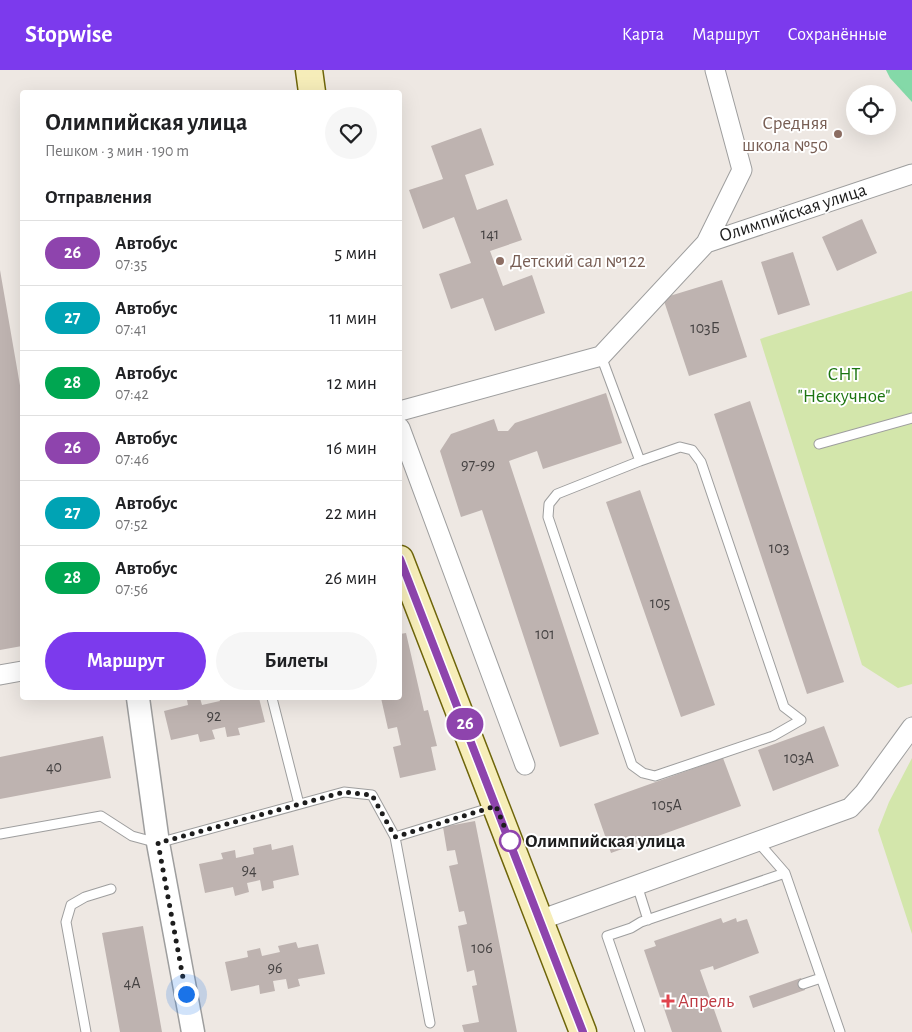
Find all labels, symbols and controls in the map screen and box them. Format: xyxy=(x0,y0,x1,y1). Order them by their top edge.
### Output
text: Stopwise xyxy=(25,23,112,47)
text: Карта xyxy=(622,26,664,44)
text: Маршрут xyxy=(692,26,760,44)
text: Сохранённые xyxy=(788,26,887,44)
map controls xyxy=(846,85,896,135)
button: locate xyxy=(846,85,896,135)
button: heart xyxy=(325,107,377,159)
text: Олимпийская улица xyxy=(45,111,247,135)
place label: Средняя школа №50 xyxy=(742,114,828,155)
marker: Средняя школа №50 xyxy=(832,128,844,140)
text: Пешком · 3 мин · 190 m xyxy=(45,143,189,159)
street label: Олимпийская улица xyxy=(717,180,869,246)
text: Отправления xyxy=(45,188,152,207)
house number: 141 xyxy=(481,226,499,242)
text: Автобус xyxy=(115,234,178,253)
text: 26 xyxy=(64,244,81,262)
text: 5 мин xyxy=(334,244,377,263)
place label: Детский сал №122 xyxy=(510,252,646,271)
marker: Детский сал №122 xyxy=(494,255,506,267)
text: 07:35 xyxy=(115,256,147,272)
text: Автобус xyxy=(115,299,178,318)
text: 27 xyxy=(64,309,81,327)
text: 11 мин xyxy=(329,309,377,328)
house number: 103Б xyxy=(690,320,720,336)
text: 07:41 xyxy=(115,321,147,337)
text: Автобус xyxy=(115,364,178,383)
park label: СНТ "Нескучное" xyxy=(797,365,891,406)
text: 28 xyxy=(64,374,81,392)
text: 12 мин xyxy=(327,374,377,393)
text: 07:42 xyxy=(115,386,149,402)
text: Автобус xyxy=(115,429,178,448)
text: 26 xyxy=(64,439,81,457)
text: 16 мин xyxy=(327,439,377,458)
text: 07:46 xyxy=(115,451,149,467)
house number: 97-99 xyxy=(461,457,495,473)
text: Автобус xyxy=(115,494,178,513)
text: 27 xyxy=(64,504,81,522)
text: 22 мин xyxy=(325,504,377,523)
text: 07:52 xyxy=(115,516,148,532)
house number: 103 xyxy=(769,540,789,556)
text: Автобус xyxy=(115,559,178,578)
text: 28 xyxy=(64,569,81,587)
text: 26 мин xyxy=(325,569,377,588)
text: 07:56 xyxy=(115,581,148,597)
house number: 105 xyxy=(650,595,670,611)
house number: 101 xyxy=(535,626,555,642)
button: Маршрут xyxy=(45,632,206,690)
button: Билеты xyxy=(216,632,377,690)
house number: 92 xyxy=(207,708,221,724)
line badge: 26 xyxy=(442,708,488,740)
text: 26 xyxy=(456,715,474,733)
house number: 103А xyxy=(784,750,815,766)
house number: 40 xyxy=(46,759,62,775)
house number: 105А xyxy=(652,797,683,813)
marker: Олимпийская улица xyxy=(499,830,521,852)
place label: Олимпийская улица xyxy=(525,832,685,851)
house number: 94 xyxy=(241,862,257,878)
house number: 106 xyxy=(471,940,493,956)
house number: 96 xyxy=(267,960,283,976)
house number: 4А xyxy=(123,975,141,991)
your location xyxy=(174,982,199,1007)
place label: Апрель xyxy=(678,992,734,1011)
marker: Апрель xyxy=(662,995,674,1007)

